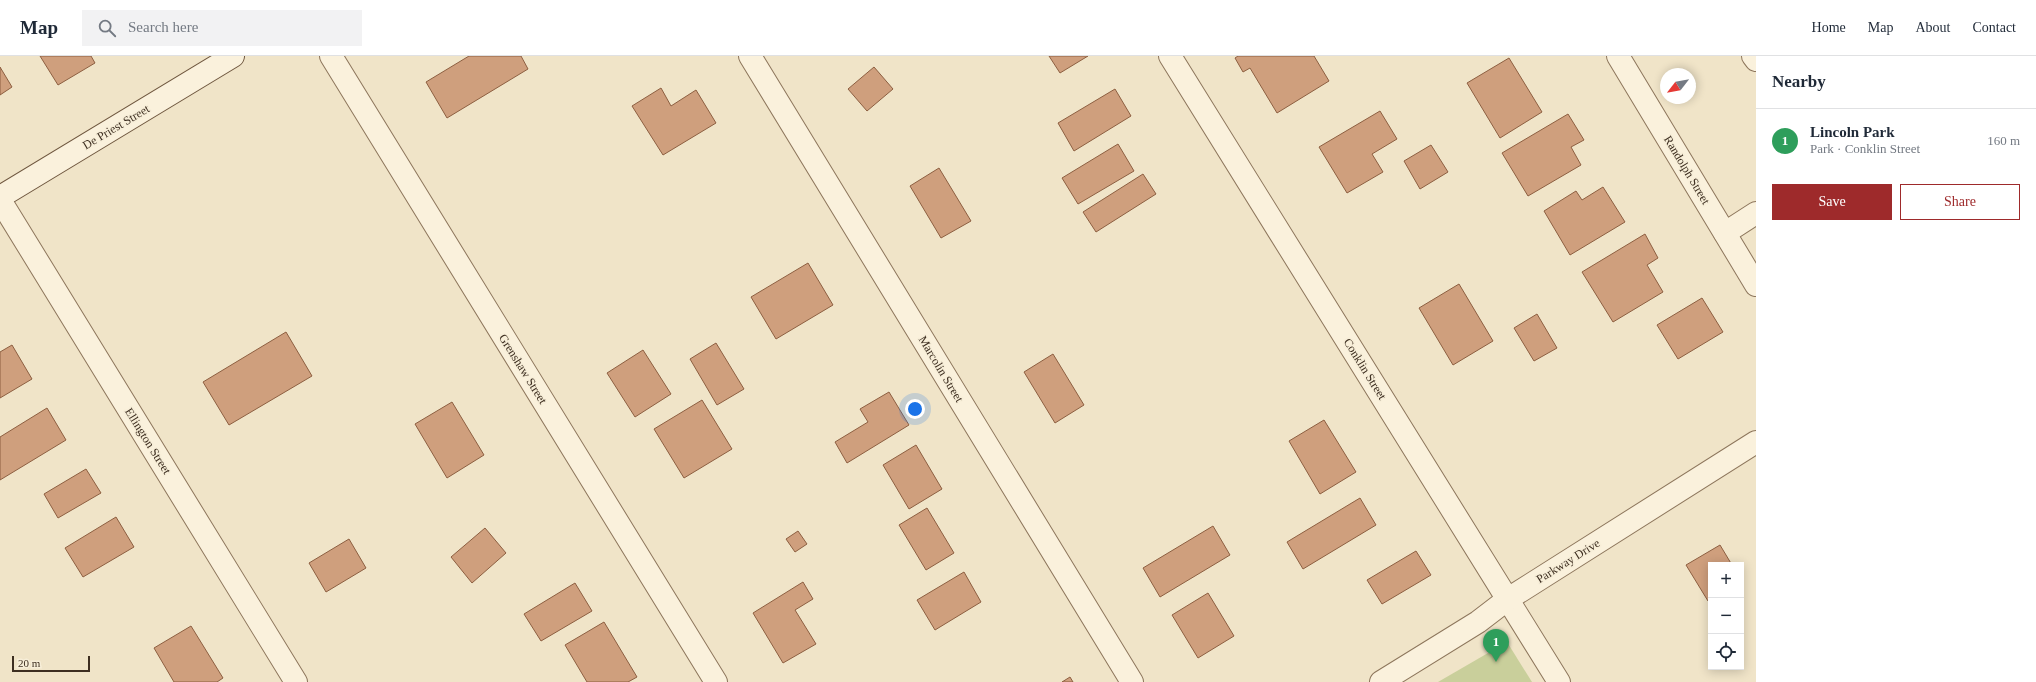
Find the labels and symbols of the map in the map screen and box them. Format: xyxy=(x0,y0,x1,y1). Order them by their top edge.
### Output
north arrow xyxy=(1660,68,1696,104)
street label: De Priest Street xyxy=(80,101,152,152)
street label: Randolph Street xyxy=(1661,133,1713,207)
street label: Grenshaw Street xyxy=(496,332,550,407)
street label: Marcolin Street xyxy=(916,333,967,405)
street label: Conklin Street xyxy=(1341,336,1390,403)
your location xyxy=(905,399,925,419)
street label: Ellington Street xyxy=(122,405,174,477)
street label: Parkway Drive xyxy=(1534,536,1602,586)
pin: 1 xyxy=(1483,629,1509,662)
scale bar xyxy=(12,654,90,673)

